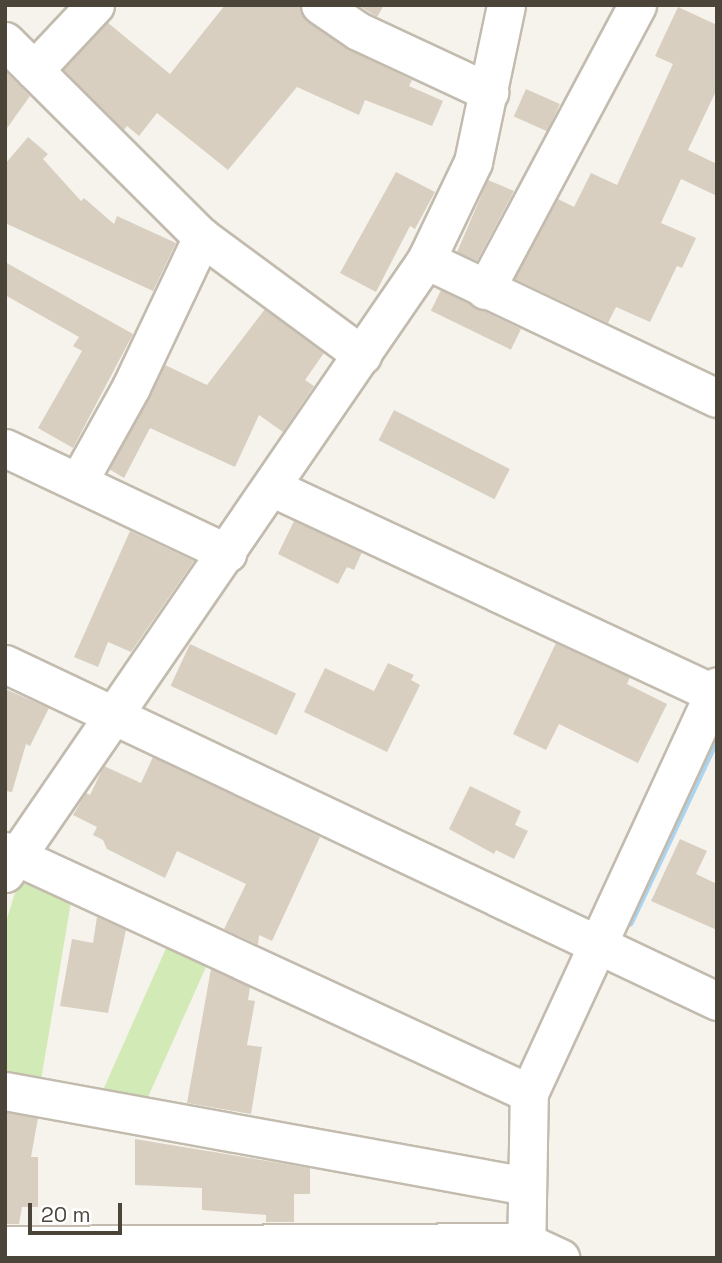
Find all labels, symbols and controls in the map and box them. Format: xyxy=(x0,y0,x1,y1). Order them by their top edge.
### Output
scale bar xyxy=(32,1190,126,1234)
text: 20 m xyxy=(41,1201,91,1228)

